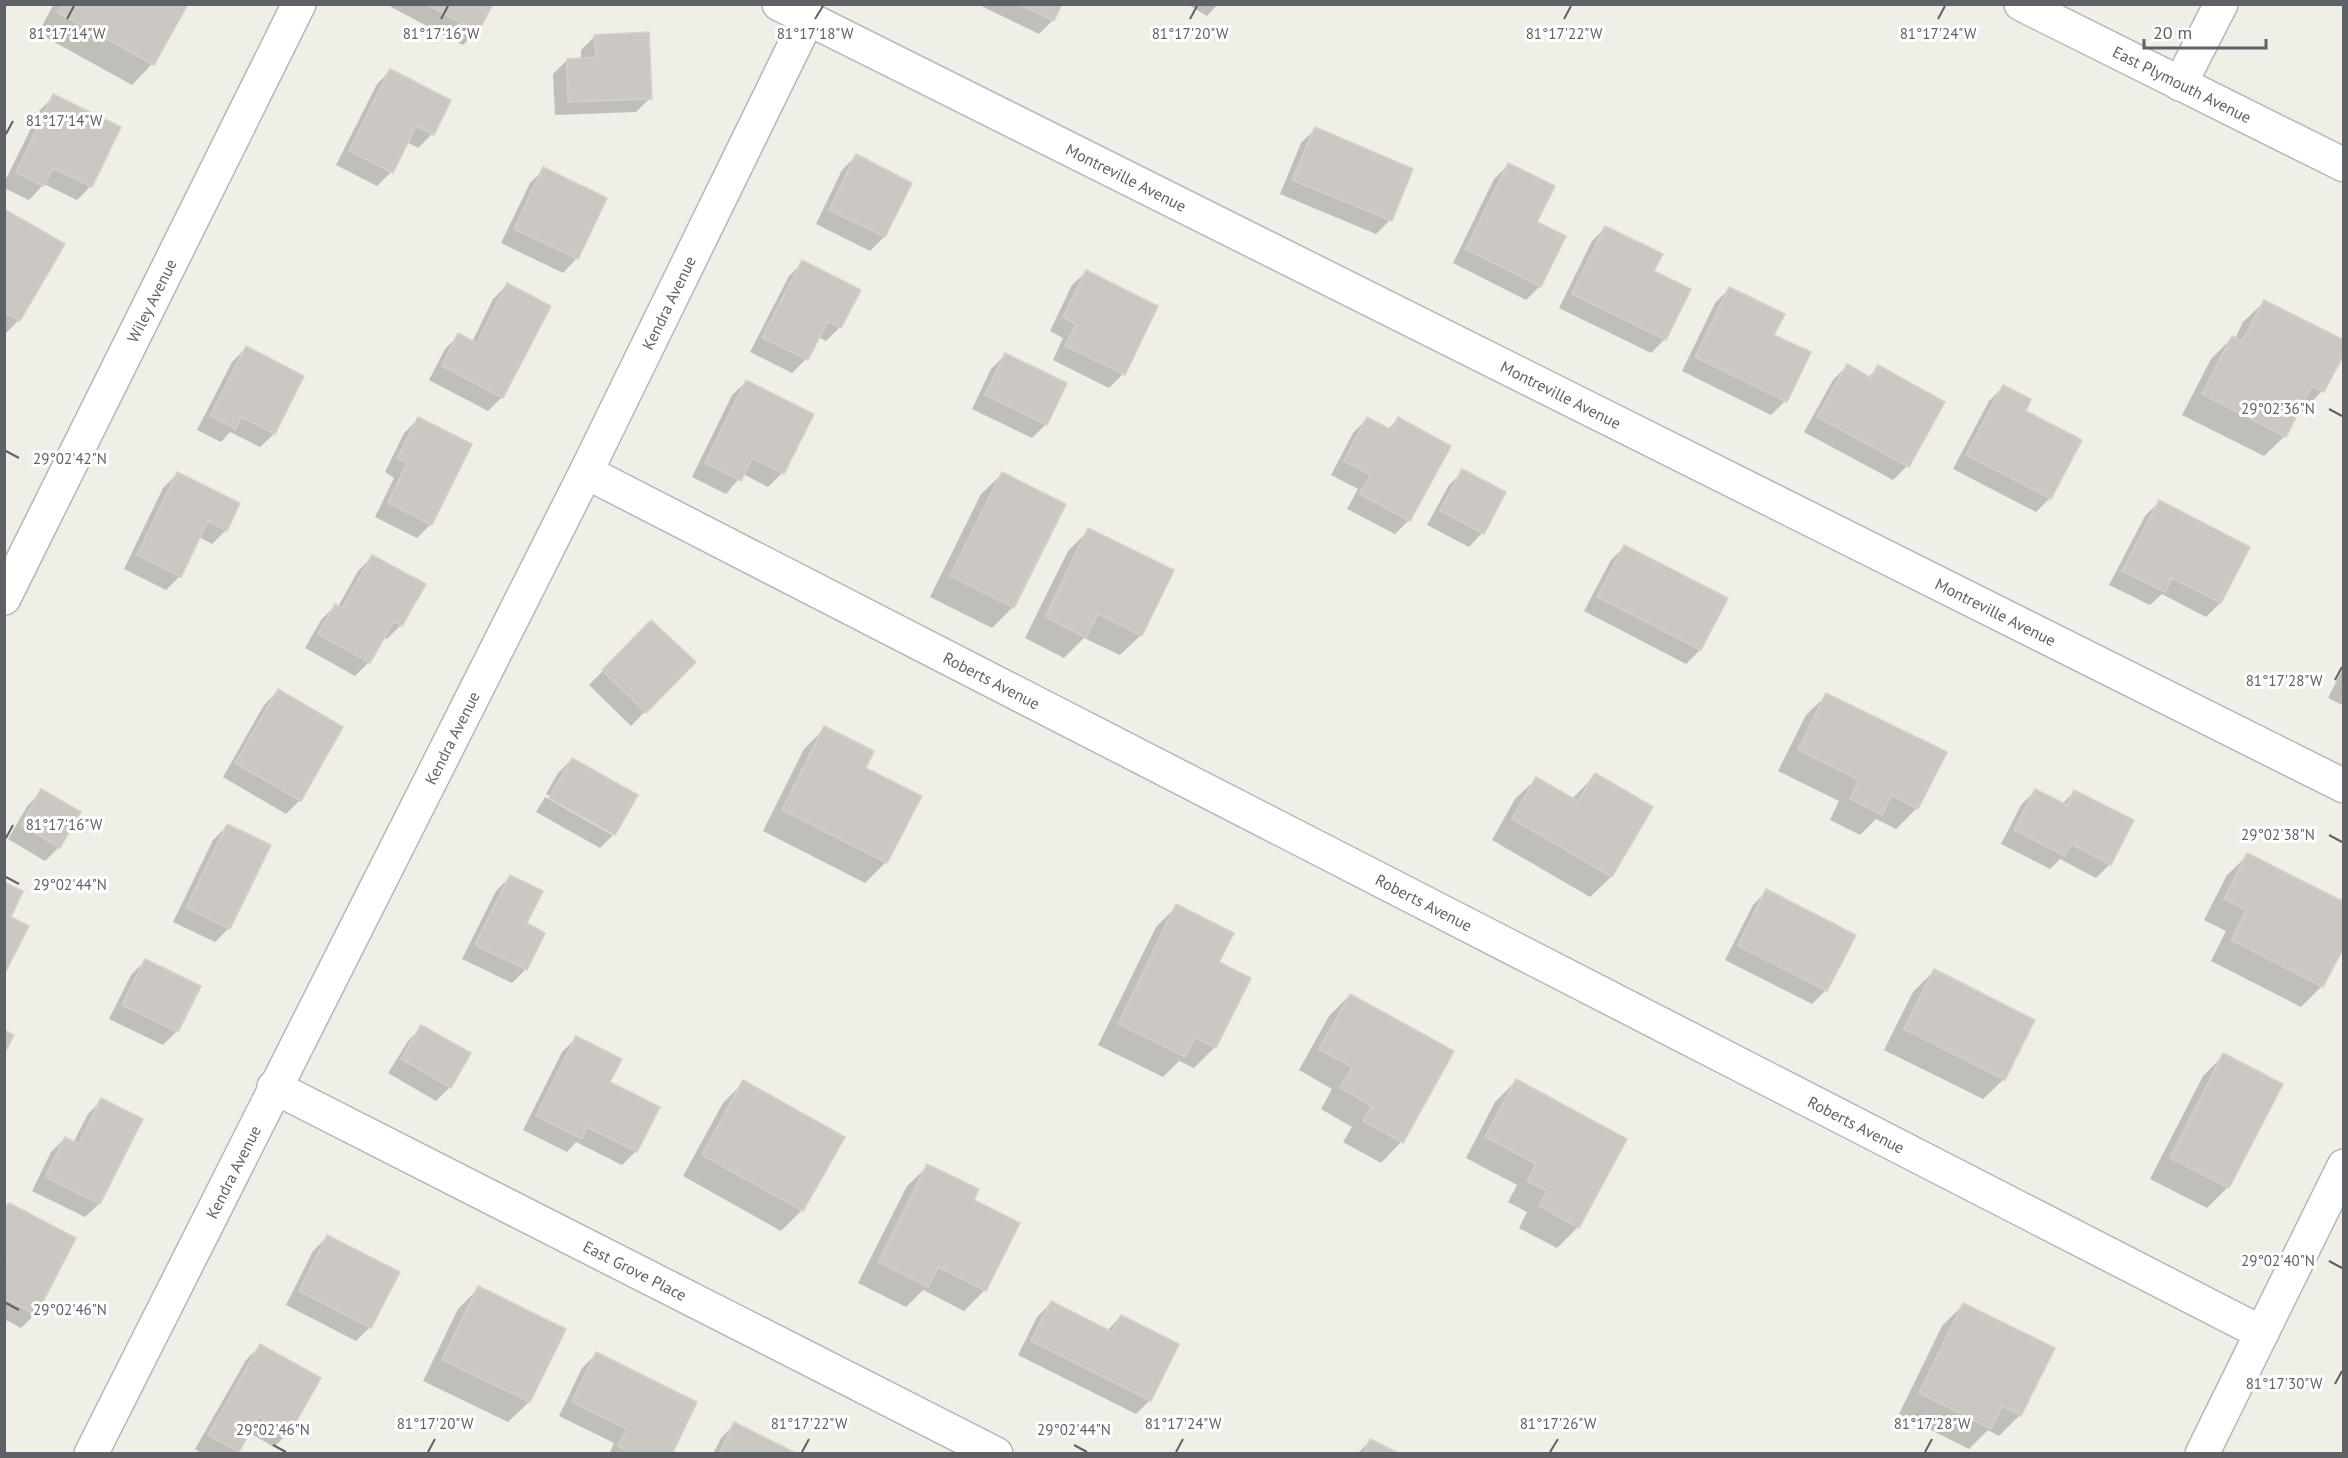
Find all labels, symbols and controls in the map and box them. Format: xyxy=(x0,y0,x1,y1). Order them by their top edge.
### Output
scale bar xyxy=(2144,12,2266,50)
text: 20 m xyxy=(2153,21,2192,44)
text: 81°17'14"W xyxy=(29,24,106,43)
text: 81°17'16"W xyxy=(403,24,480,43)
text: 81°17'18"W xyxy=(777,24,854,43)
text: 81°17'20"W xyxy=(1152,24,1229,43)
text: 81°17'22"W xyxy=(1526,24,1603,43)
text: 81°17'24"W xyxy=(1900,24,1977,43)
street label: East Plymouth Avenue xyxy=(2109,41,2255,127)
text: 81°17'14"W xyxy=(26,111,103,130)
street label: Montreville Avenue xyxy=(1063,139,1190,216)
street label: Kendra Avenue xyxy=(637,253,700,353)
street label: Wiley Avenue xyxy=(123,256,181,346)
street label: Montreville Avenue xyxy=(1497,356,1624,433)
text: 29°02'36"N xyxy=(2241,399,2315,418)
text: 29°02'42"N xyxy=(33,449,107,468)
street label: Montreville Avenue xyxy=(1932,573,2059,650)
street label: Roberts Avenue xyxy=(940,647,1043,713)
text: 81°17'28"W xyxy=(2246,671,2323,690)
street label: Kendra Avenue xyxy=(420,688,484,788)
text: 81°17'16"W xyxy=(26,815,103,834)
text: 29°02'38"N xyxy=(2241,825,2315,844)
street label: Roberts Avenue xyxy=(1372,869,1476,936)
text: 29°02'44"N xyxy=(33,875,107,894)
street label: Roberts Avenue xyxy=(1804,1091,1908,1158)
street label: Kendra Avenue xyxy=(201,1122,265,1222)
street label: East Grove Place xyxy=(580,1236,690,1305)
text: 29°02'40"N xyxy=(2241,1251,2315,1270)
text: 29°02'46"N xyxy=(33,1300,107,1319)
text: 81°17'30"W xyxy=(2246,1374,2323,1393)
text: 81°17'20"W xyxy=(397,1414,474,1433)
text: 81°17'22"W xyxy=(771,1414,848,1433)
text: 81°17'24"W xyxy=(1145,1414,1222,1433)
text: 81°17'26"W xyxy=(1520,1414,1597,1433)
text: 81°17'28"W xyxy=(1894,1414,1971,1433)
text: 29°02'46"N xyxy=(236,1420,310,1439)
text: 29°02'44"N xyxy=(1037,1420,1111,1439)

